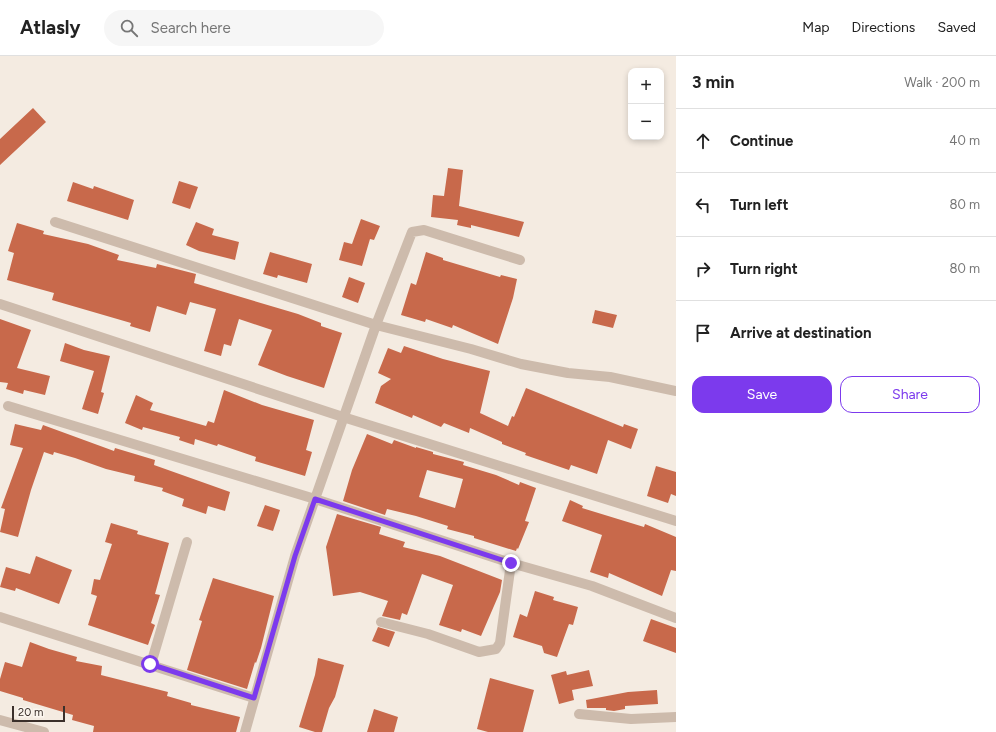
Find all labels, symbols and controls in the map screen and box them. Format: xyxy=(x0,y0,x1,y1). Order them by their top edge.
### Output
search box xyxy=(104,10,384,46)
text: Atlasly xyxy=(20,16,80,39)
icon: search xyxy=(118,17,140,39)
text: Search here xyxy=(150,19,231,37)
text: Map xyxy=(802,19,830,36)
text: Directions xyxy=(852,19,915,36)
text: Saved xyxy=(937,19,976,36)
map controls xyxy=(628,68,664,140)
button: + xyxy=(628,68,664,104)
text: 3 min xyxy=(692,72,734,92)
text: Walk · 200 m xyxy=(904,75,980,90)
button: − xyxy=(628,104,664,140)
icon: ahead xyxy=(692,130,714,152)
text: Continue xyxy=(730,132,793,150)
text: 40 m xyxy=(949,133,980,148)
icon: left xyxy=(692,194,714,216)
text: Turn left xyxy=(730,196,788,214)
text: 80 m xyxy=(949,197,980,212)
icon: right xyxy=(692,258,714,280)
text: Turn right xyxy=(730,260,798,278)
text: 80 m xyxy=(949,261,980,276)
icon: arrive xyxy=(692,322,714,344)
text: Arrive at destination xyxy=(730,324,871,342)
button: Save xyxy=(692,376,832,413)
button: Share xyxy=(840,376,980,413)
route end xyxy=(502,554,520,572)
route start xyxy=(141,655,159,673)
scale bar xyxy=(12,704,65,723)
text: 20 m xyxy=(18,706,43,719)

